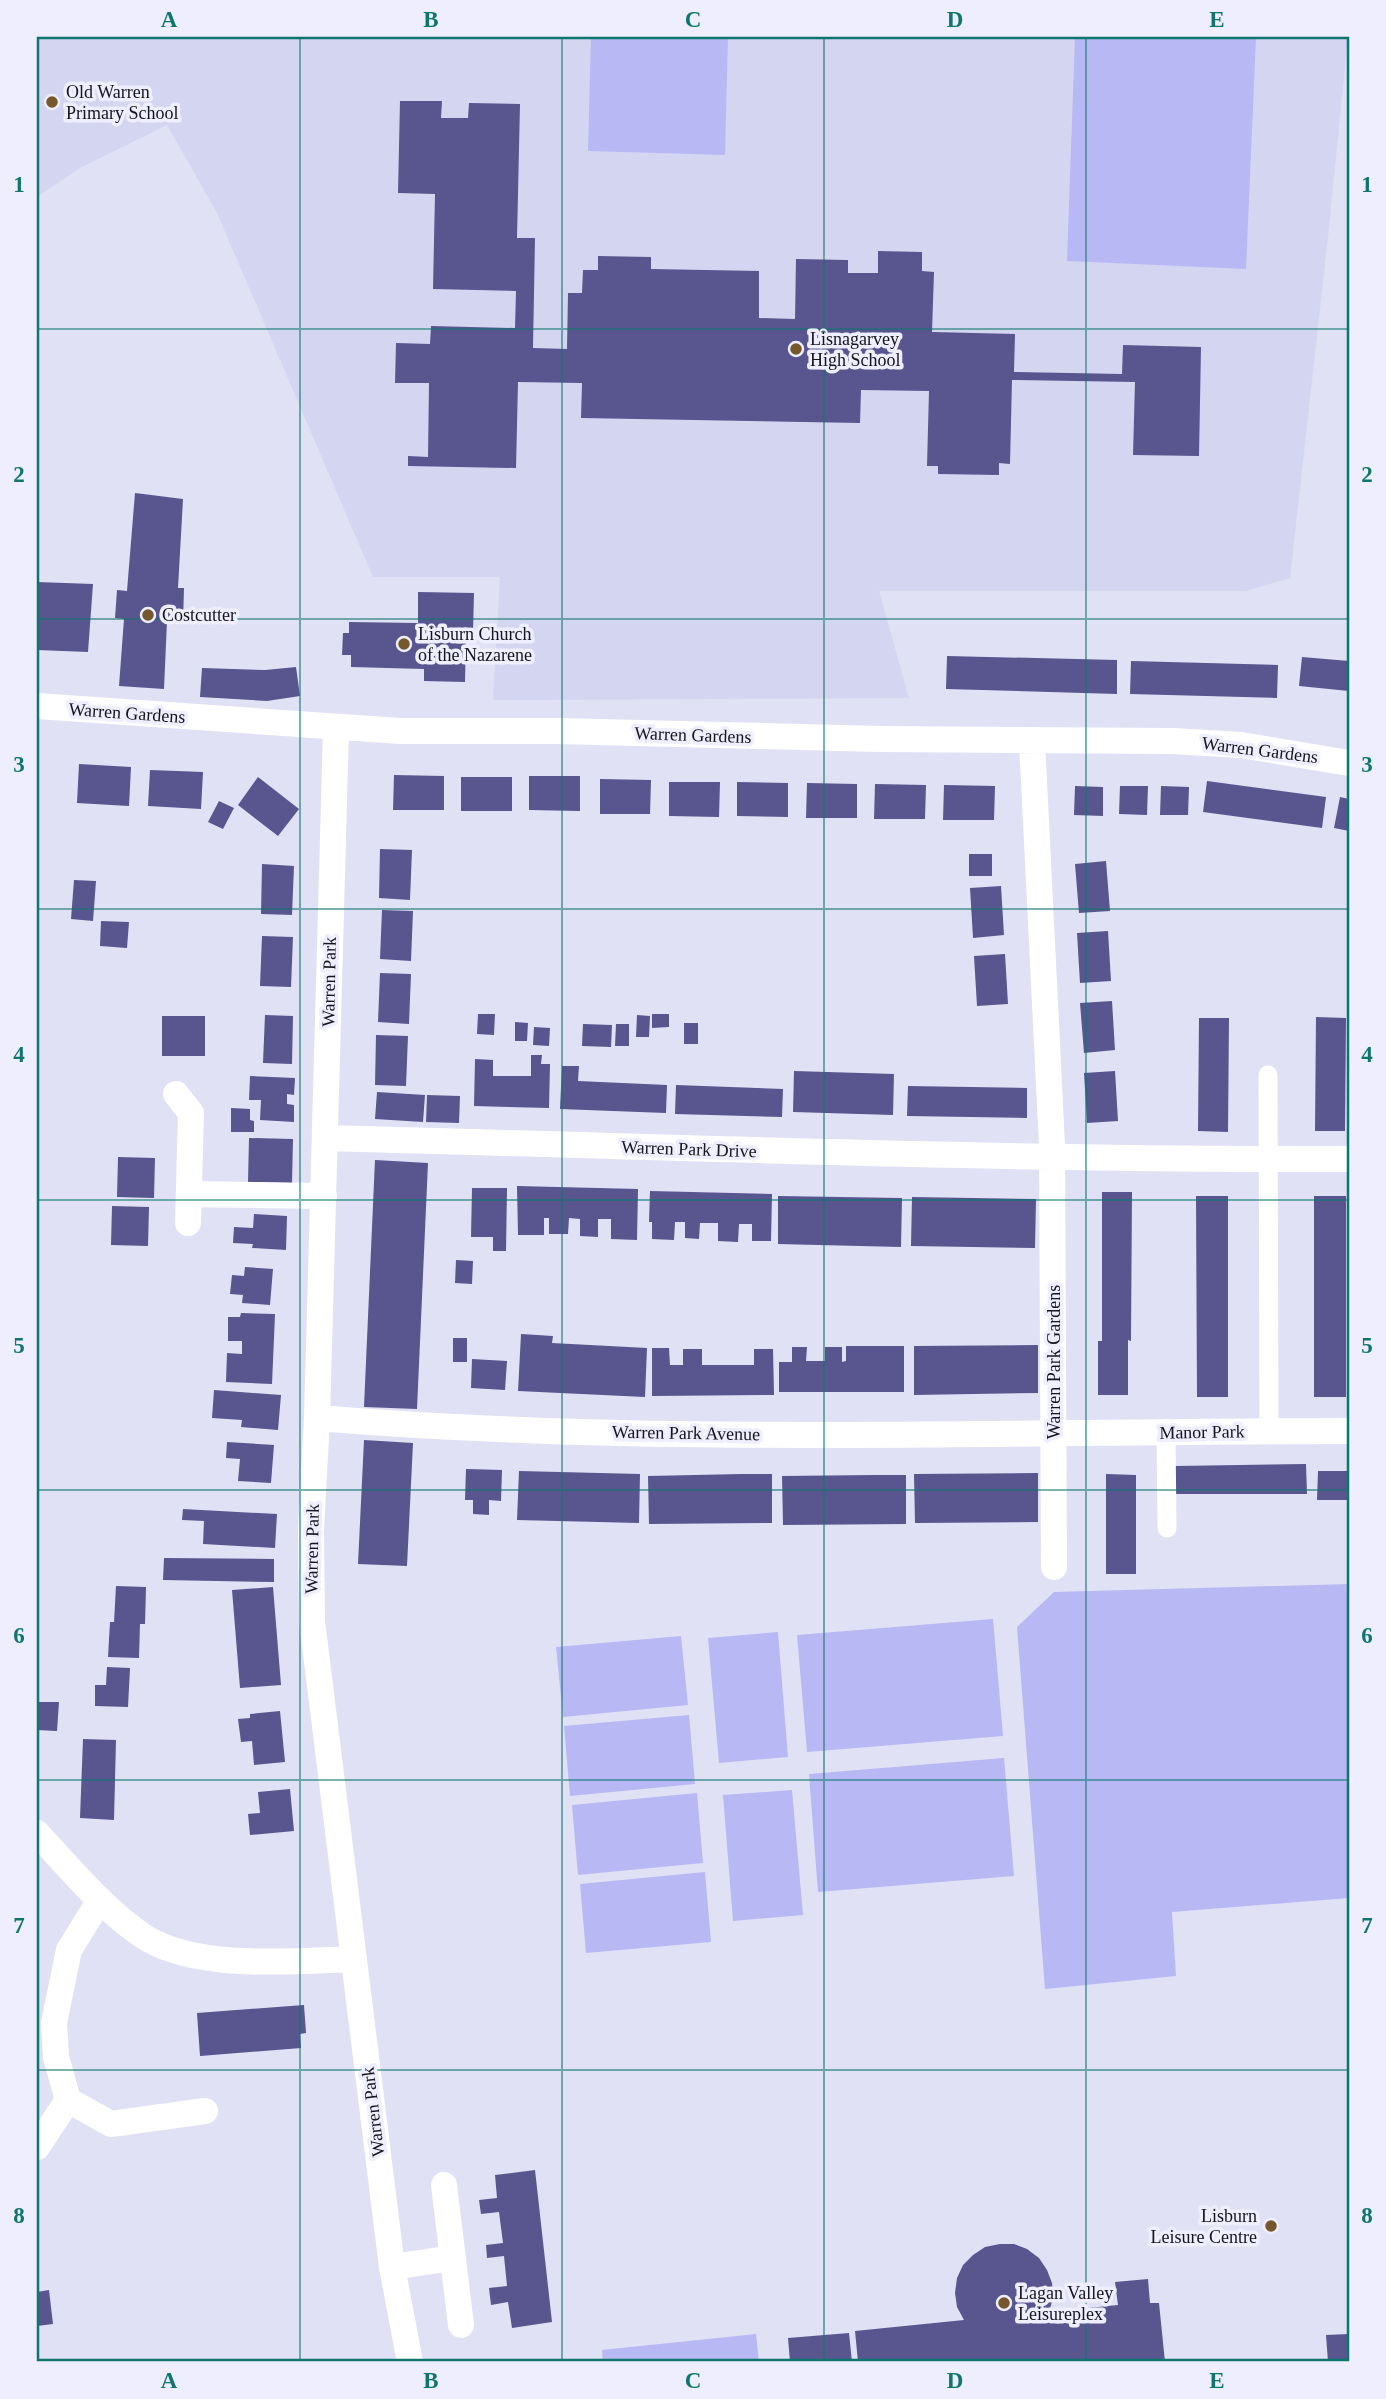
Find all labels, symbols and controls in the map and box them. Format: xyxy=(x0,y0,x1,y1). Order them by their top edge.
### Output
text: A xyxy=(161,7,178,32)
text: B xyxy=(423,7,439,32)
text: C xyxy=(685,7,701,32)
text: D xyxy=(947,7,963,32)
text: E xyxy=(1209,7,1225,32)
place label: Old Warren Primary School xyxy=(66,82,179,123)
marker: Old Warren Primary School xyxy=(44,94,60,110)
text: 1 xyxy=(13,172,25,197)
text: 1 xyxy=(1361,172,1373,197)
place label: Lisnagarvey High School xyxy=(810,329,901,370)
marker: Lisnagarvey High School xyxy=(788,341,804,357)
text: 2 xyxy=(13,462,25,487)
text: 2 xyxy=(1361,462,1373,487)
place label: Costcutter xyxy=(162,605,236,625)
marker: Costcutter xyxy=(140,607,156,623)
place label: Lisburn Church of the Nazarene xyxy=(418,624,532,665)
marker: Lisburn Church of the Nazarene xyxy=(396,636,412,652)
street label: Warren Gardens xyxy=(68,699,186,727)
street label: Warren Gardens xyxy=(634,723,752,747)
street label: Warren Gardens xyxy=(1201,733,1319,767)
text: 3 xyxy=(13,752,25,777)
text: 3 xyxy=(1361,752,1373,777)
street label: Warren Park xyxy=(318,937,340,1027)
text: 4 xyxy=(13,1042,25,1067)
text: 4 xyxy=(1361,1042,1373,1067)
street label: Warren Park Drive xyxy=(621,1137,757,1161)
street label: Warren Park Gardens xyxy=(1044,1285,1064,1439)
text: 5 xyxy=(13,1333,25,1358)
text: 5 xyxy=(1361,1333,1373,1358)
street label: Manor Park xyxy=(1159,1421,1245,1443)
street label: Warren Park Avenue xyxy=(612,1422,760,1444)
street label: Warren Park xyxy=(301,1504,323,1594)
text: 6 xyxy=(13,1623,25,1648)
text: 6 xyxy=(1361,1623,1373,1648)
text: 7 xyxy=(13,1913,25,1938)
text: 7 xyxy=(1361,1913,1373,1938)
street label: Warren Park xyxy=(358,2066,388,2158)
text: 8 xyxy=(13,2203,25,2228)
text: 8 xyxy=(1361,2203,1373,2228)
place label: Lisburn Leisure Centre xyxy=(1151,2206,1257,2247)
marker: Lisburn Leisure Centre xyxy=(1263,2218,1279,2234)
place label: Lagan Valley Leisureplex xyxy=(1018,2283,1113,2324)
marker: Lagan Valley Leisureplex xyxy=(996,2295,1012,2311)
text: A xyxy=(161,2368,178,2393)
text: B xyxy=(423,2368,439,2393)
text: C xyxy=(685,2368,701,2393)
text: D xyxy=(947,2368,963,2393)
text: E xyxy=(1209,2368,1225,2393)

